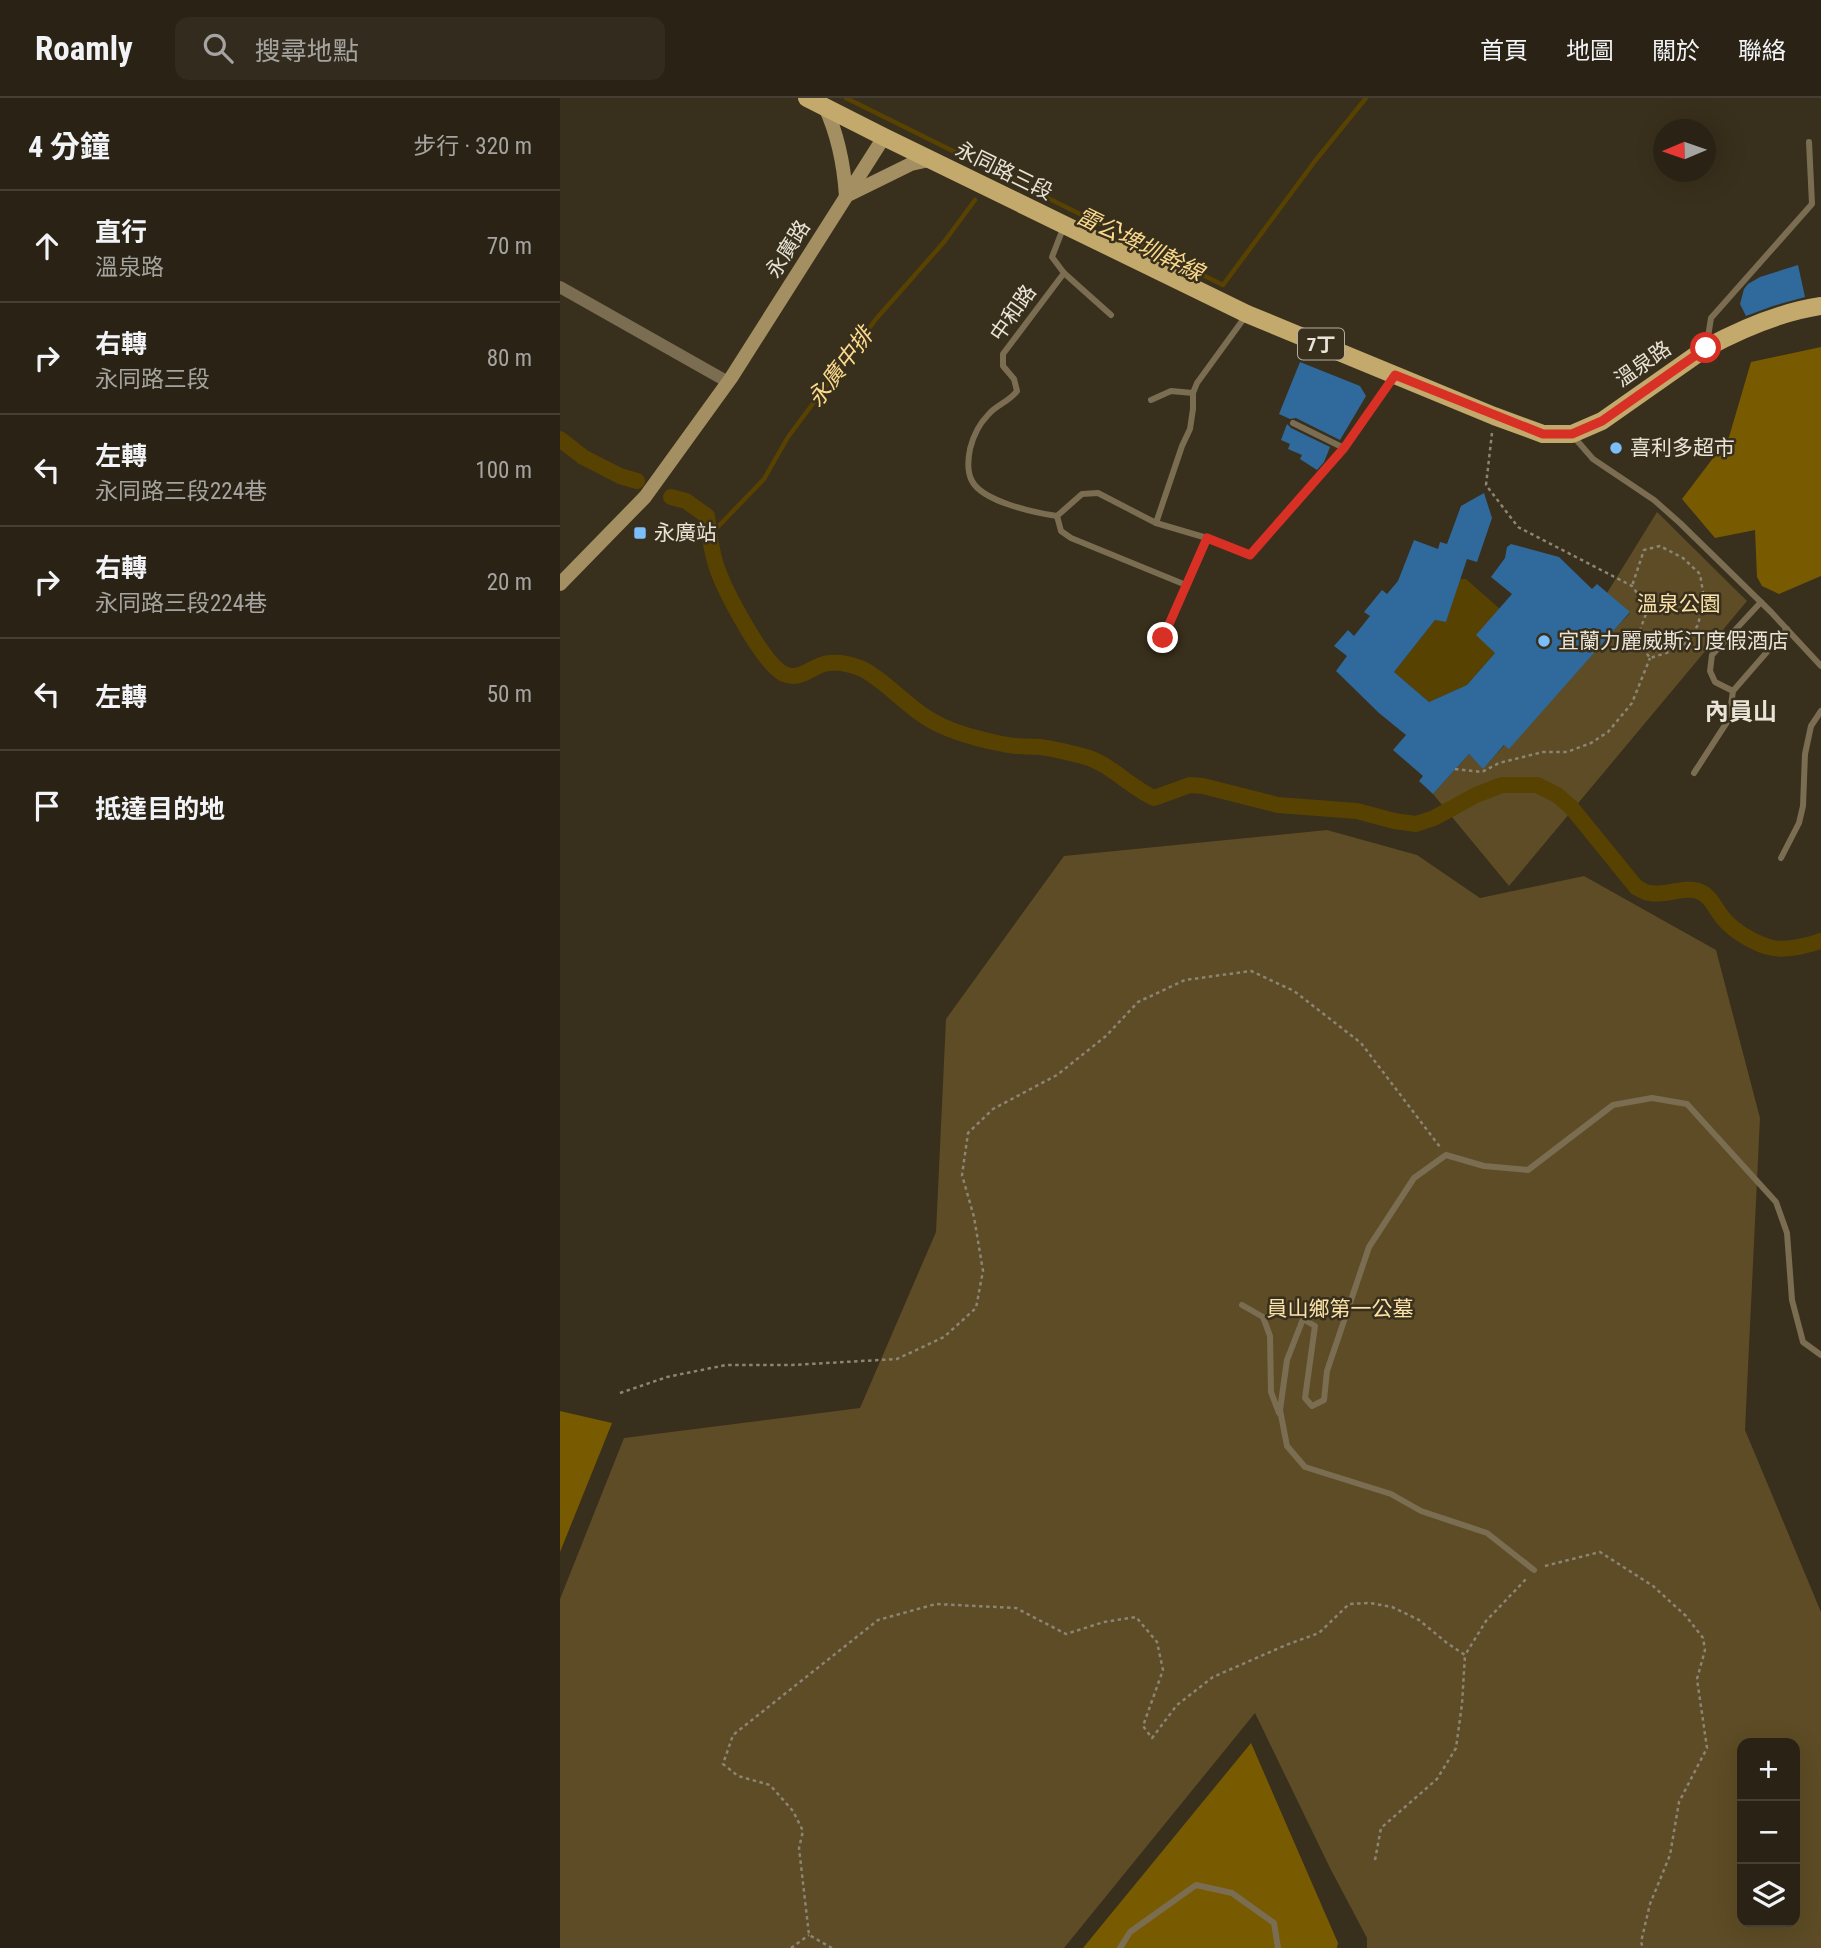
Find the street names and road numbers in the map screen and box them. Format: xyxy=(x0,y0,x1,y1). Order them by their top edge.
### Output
street label: 永同路三段 xyxy=(952,137,1056,205)
street label: 永廣路 xyxy=(761,216,815,282)
street label: 中和路 xyxy=(985,280,1041,346)
road number: 7丁 xyxy=(1298,328,1344,360)
street label: 溫泉路 xyxy=(1610,336,1676,392)

